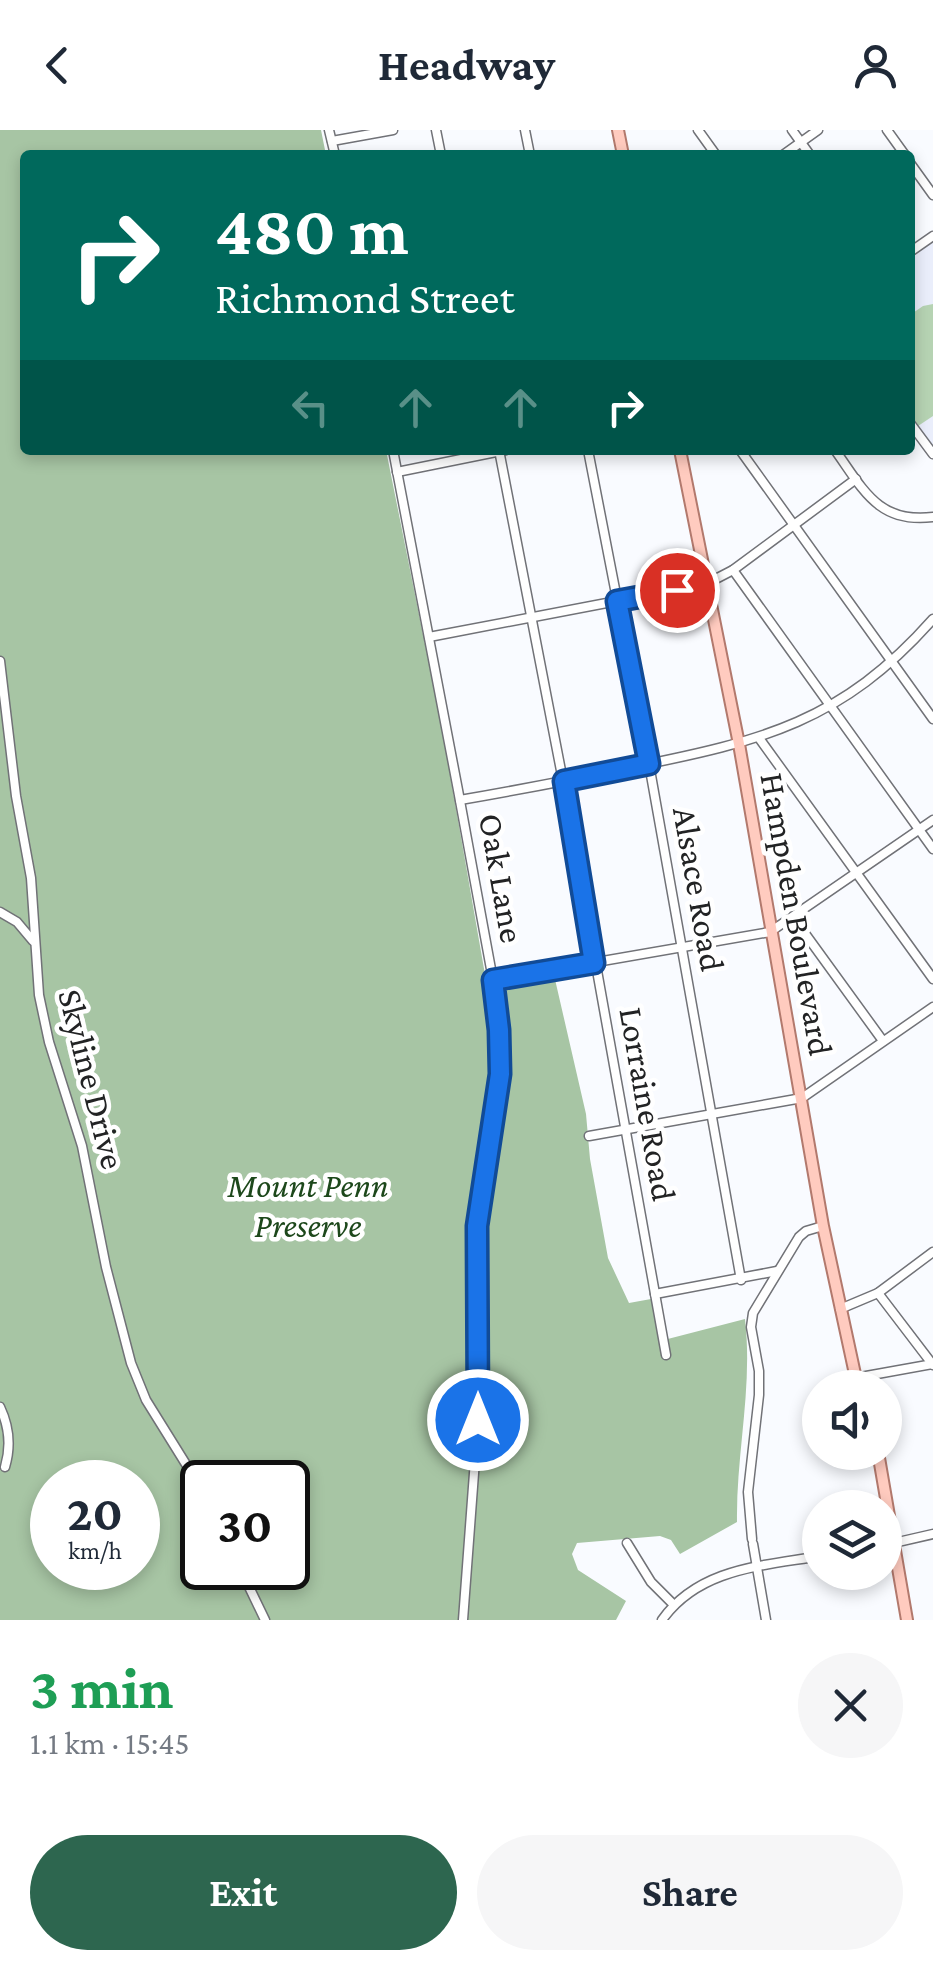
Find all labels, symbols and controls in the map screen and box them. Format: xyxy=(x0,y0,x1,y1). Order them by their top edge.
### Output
icon: back xyxy=(30,38,85,93)
icon: person xyxy=(848,38,903,93)
text: Headway xyxy=(378,40,555,90)
icon: right xyxy=(50,190,180,320)
text: 480 m xyxy=(215,191,409,269)
text: Richmond Street xyxy=(215,273,515,323)
icon: left xyxy=(283,380,338,435)
icon: ahead xyxy=(388,380,443,435)
icon: ahead xyxy=(493,380,548,435)
icon: right xyxy=(598,380,653,435)
pin xyxy=(635,548,720,633)
icon: arrive xyxy=(650,563,705,618)
street label: Hampden Boulevard xyxy=(752,770,841,1059)
street label: Alsace Road xyxy=(665,804,732,974)
street label: Oak Lane xyxy=(471,810,532,946)
street label: Skyline Drive xyxy=(50,985,133,1173)
street label: Lorraine Road xyxy=(611,1004,684,1204)
park label: Mount Penn Preserve xyxy=(226,1166,389,1245)
position arrow xyxy=(426,1368,530,1472)
map controls xyxy=(802,1370,902,1590)
button: sound xyxy=(802,1370,902,1470)
speed limit sign: 30 xyxy=(180,1460,310,1590)
text: 20 xyxy=(67,1485,123,1541)
button: layers xyxy=(802,1490,902,1590)
text: km/h xyxy=(68,1537,122,1564)
button: close xyxy=(798,1653,903,1758)
text: 3 min xyxy=(30,1654,174,1721)
text: 1.1 km · 15:45 xyxy=(30,1725,190,1761)
button: Exit xyxy=(30,1835,457,1950)
button: Share xyxy=(477,1835,903,1950)

